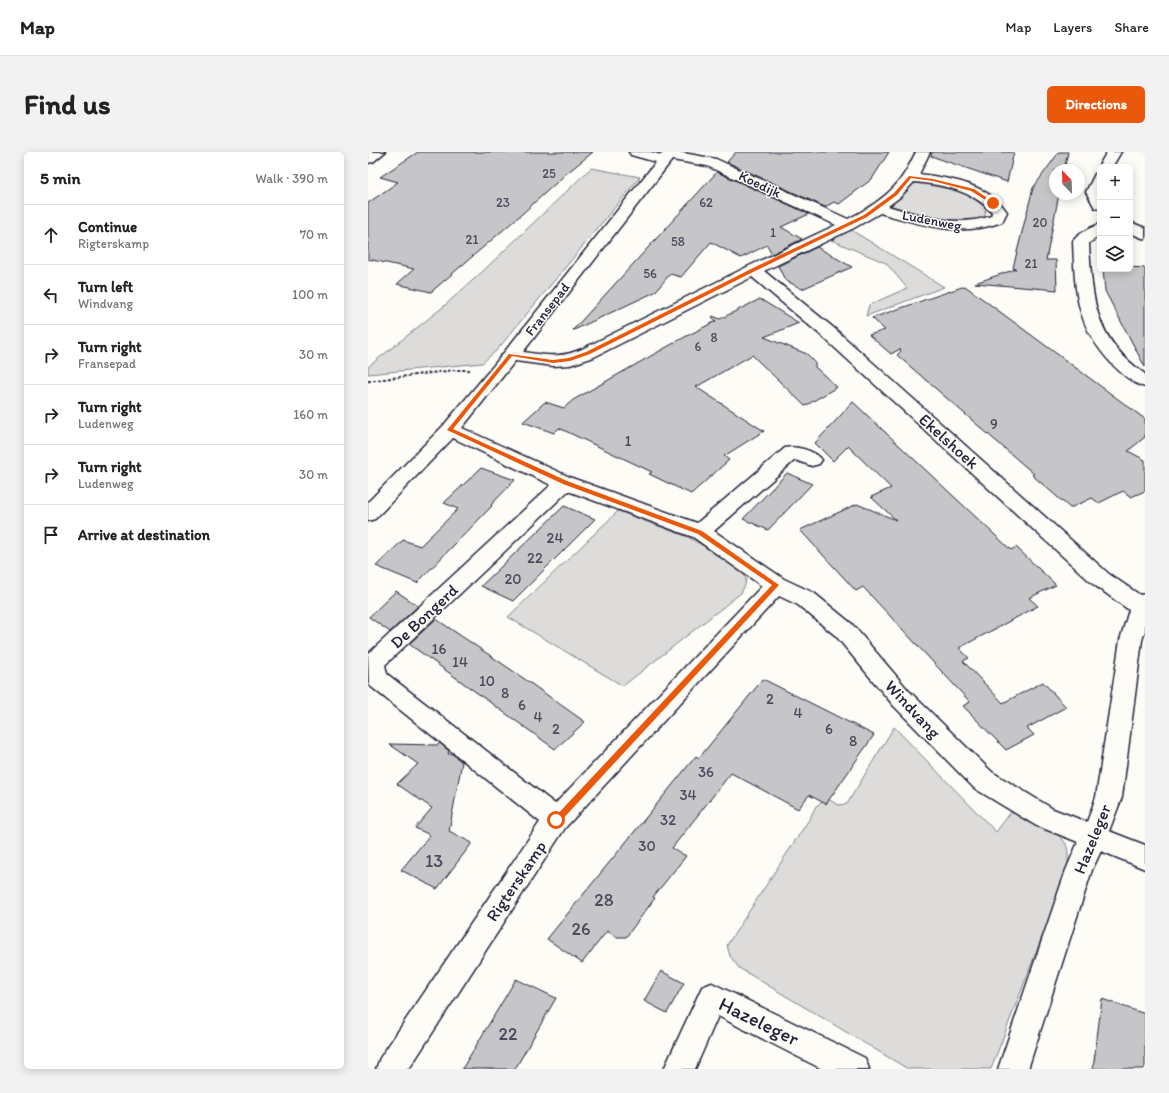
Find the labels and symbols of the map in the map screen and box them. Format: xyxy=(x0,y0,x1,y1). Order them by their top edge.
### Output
north arrow xyxy=(1049,164,1085,200)
house number: 25 xyxy=(542,166,556,181)
street label: Koedijk xyxy=(736,167,784,202)
route end xyxy=(984,194,1002,212)
house number: 23 xyxy=(496,195,510,210)
house number: 62 xyxy=(699,195,713,210)
street label: Ludenweg xyxy=(901,206,964,235)
house number: 20 xyxy=(1033,215,1047,230)
house number: 1 xyxy=(770,225,776,240)
house number: 21 xyxy=(466,232,478,247)
house number: 58 xyxy=(671,234,685,249)
house number: 21 xyxy=(1025,256,1037,271)
house number: 56 xyxy=(643,266,657,281)
street label: Fransepad xyxy=(521,279,574,339)
house number: 8 xyxy=(710,330,718,345)
house number: 6 xyxy=(695,339,702,354)
street label: Ekelshoek xyxy=(915,409,983,473)
house number: 9 xyxy=(990,415,998,433)
house number: 1 xyxy=(625,432,632,450)
house number: 24 xyxy=(547,529,563,547)
house number: 22 xyxy=(527,549,543,567)
house number: 20 xyxy=(504,570,522,588)
street label: De Bongerd xyxy=(386,579,462,652)
house number: 16 xyxy=(432,640,447,658)
house number: 14 xyxy=(452,653,468,671)
house number: 10 xyxy=(479,672,495,690)
street label: Windvang xyxy=(881,676,945,742)
house number: 8 xyxy=(501,684,509,702)
house number: 2 xyxy=(766,690,774,708)
house number: 6 xyxy=(518,696,526,714)
house number: 4 xyxy=(793,704,803,722)
house number: 4 xyxy=(533,708,543,726)
house number: 2 xyxy=(552,720,560,738)
house number: 6 xyxy=(825,720,833,738)
house number: 8 xyxy=(849,732,857,750)
house number: 36 xyxy=(698,763,714,781)
house number: 34 xyxy=(679,786,697,804)
street label: Hazeleger xyxy=(1069,801,1115,877)
route start xyxy=(547,811,565,829)
house number: 32 xyxy=(660,811,676,829)
street label: Rigterskamp xyxy=(482,837,550,925)
house number: 30 xyxy=(638,837,656,855)
house number: 13 xyxy=(425,850,443,872)
house number: 28 xyxy=(594,889,614,911)
house number: 26 xyxy=(572,918,591,940)
street label: Hazeleger xyxy=(715,991,803,1051)
house number: 22 xyxy=(499,1023,518,1045)

